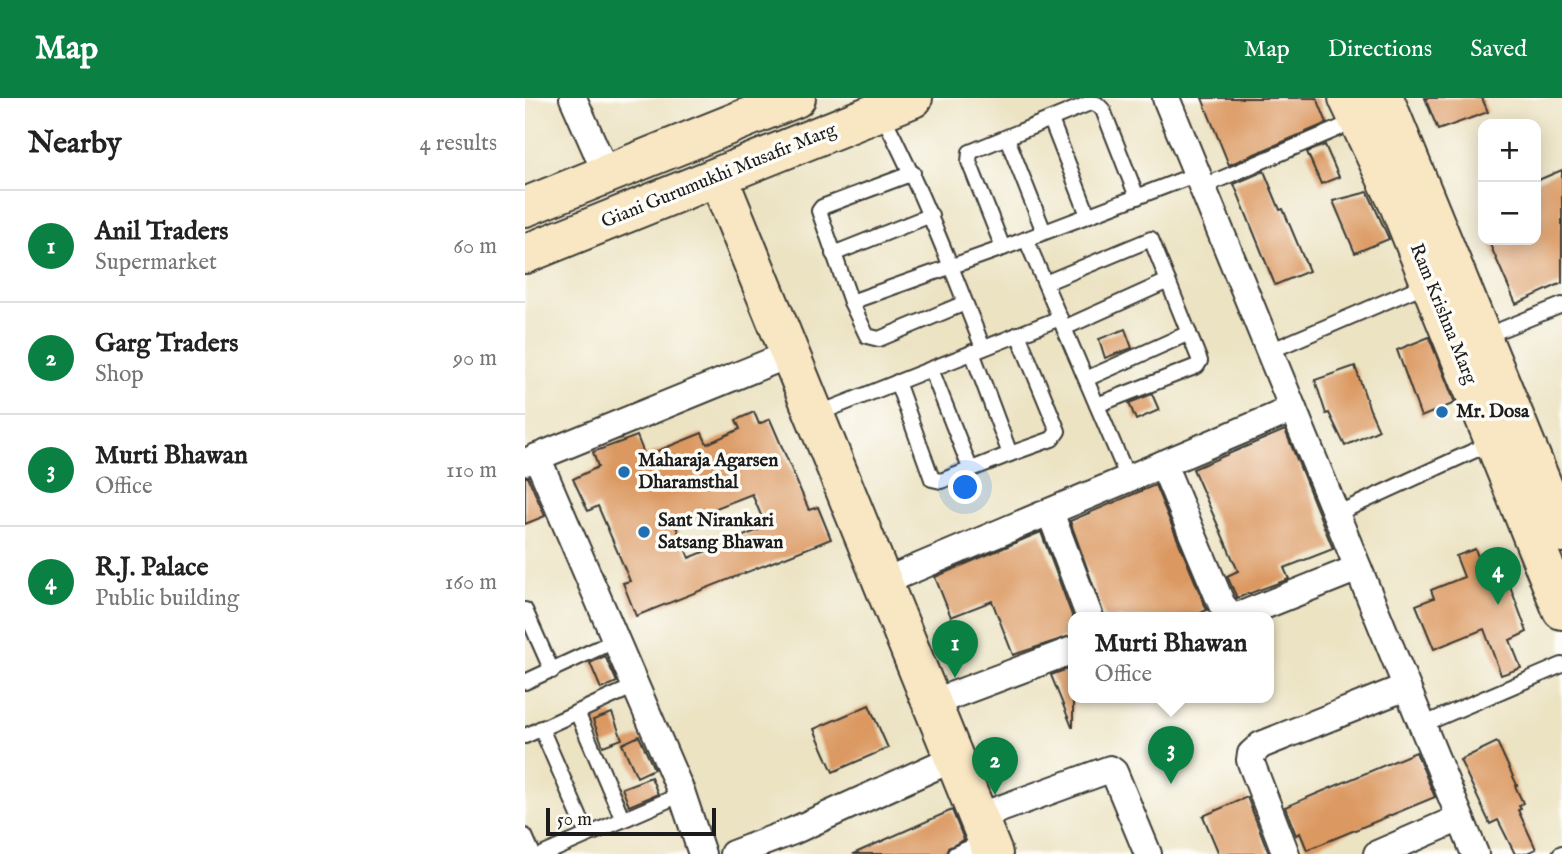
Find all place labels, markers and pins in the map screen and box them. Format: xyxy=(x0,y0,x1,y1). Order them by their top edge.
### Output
place label: Mr. Dosa xyxy=(1456,400,1530,424)
marker: Mr. Dosa xyxy=(1434,404,1450,420)
place label: Maharaja Agarsen Dharamsthal xyxy=(638,449,778,495)
marker: Maharaja Agarsen Dharamsthal xyxy=(616,464,632,480)
place label: Sant Nirankari Satsang Bhawan xyxy=(658,509,783,555)
marker: Sant Nirankari Satsang Bhawan xyxy=(636,524,652,540)
pin: 4 xyxy=(1475,547,1521,605)
pin: 1 xyxy=(932,620,978,678)
pin: 3 xyxy=(1148,726,1194,784)
pin: 2 xyxy=(972,737,1018,795)

